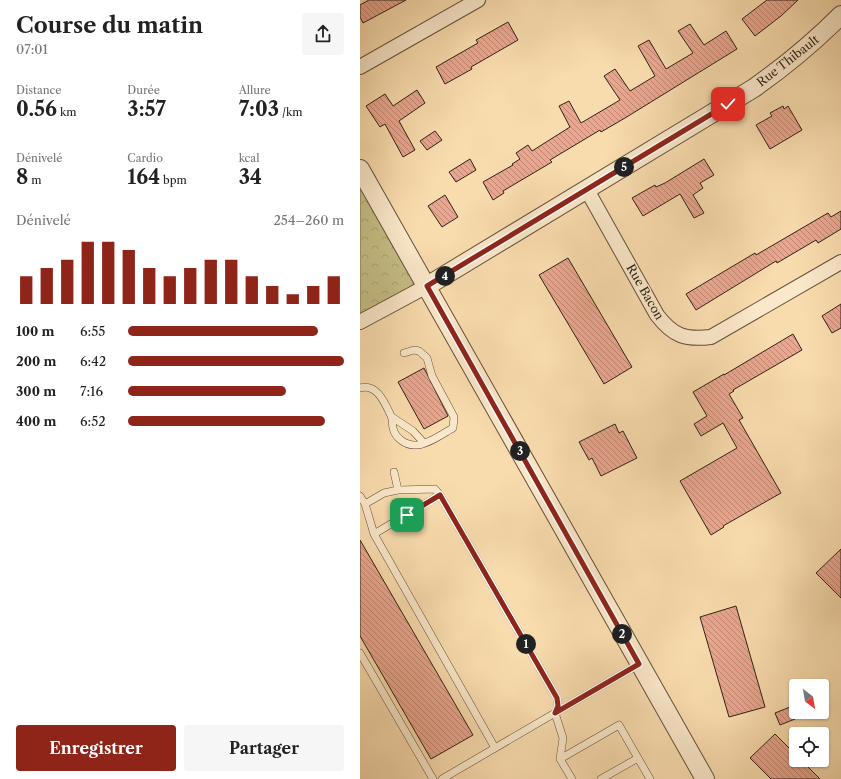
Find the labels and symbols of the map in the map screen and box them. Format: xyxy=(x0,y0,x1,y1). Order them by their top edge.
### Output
street label: Rue Thibault xyxy=(754,31,822,90)
pin xyxy=(711,87,745,121)
pin: 5 xyxy=(614,157,634,177)
street label: Rue Bacon xyxy=(623,261,668,323)
pin: 4 xyxy=(435,266,455,286)
pin: 3 xyxy=(510,441,530,461)
pin xyxy=(390,498,424,532)
pin: 2 xyxy=(612,624,632,644)
pin: 1 xyxy=(516,634,536,654)
north arrow xyxy=(789,679,829,719)

